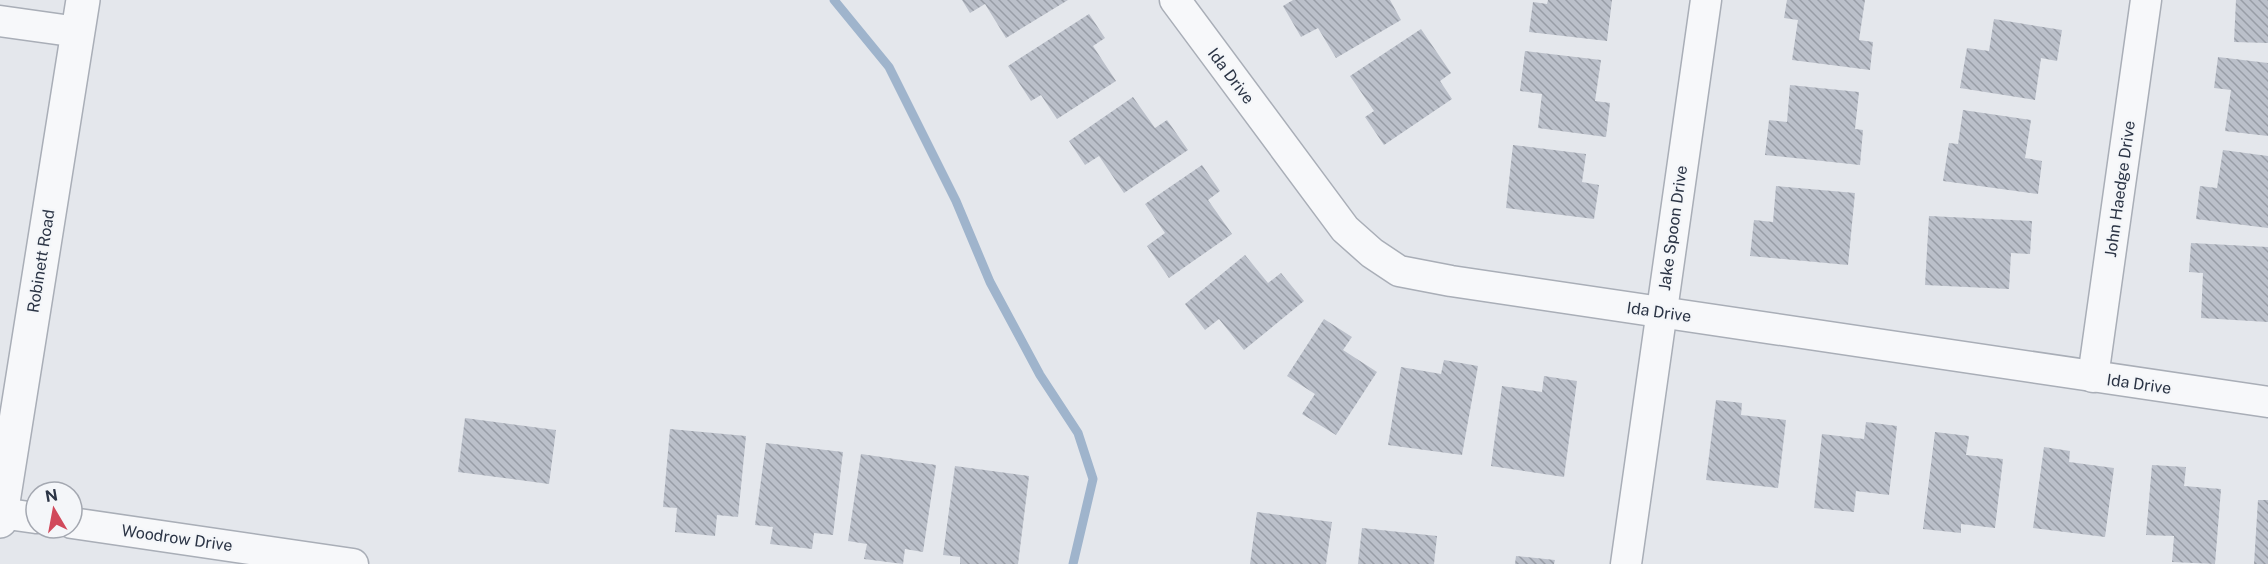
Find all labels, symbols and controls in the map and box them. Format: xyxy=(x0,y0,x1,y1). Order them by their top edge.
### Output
street label: Ida Drive xyxy=(1204,44,1258,108)
street label: John Haedge Drive xyxy=(2101,119,2139,259)
street label: Jake Spoon Drive xyxy=(1655,164,1691,292)
street label: Robinett Road xyxy=(23,208,59,314)
street label: Ida Drive xyxy=(1626,298,1692,326)
street label: Ida Drive xyxy=(2106,370,2172,398)
north arrow xyxy=(24,480,84,540)
text: N xyxy=(44,485,59,506)
street label: Woodrow Drive xyxy=(120,521,234,555)

